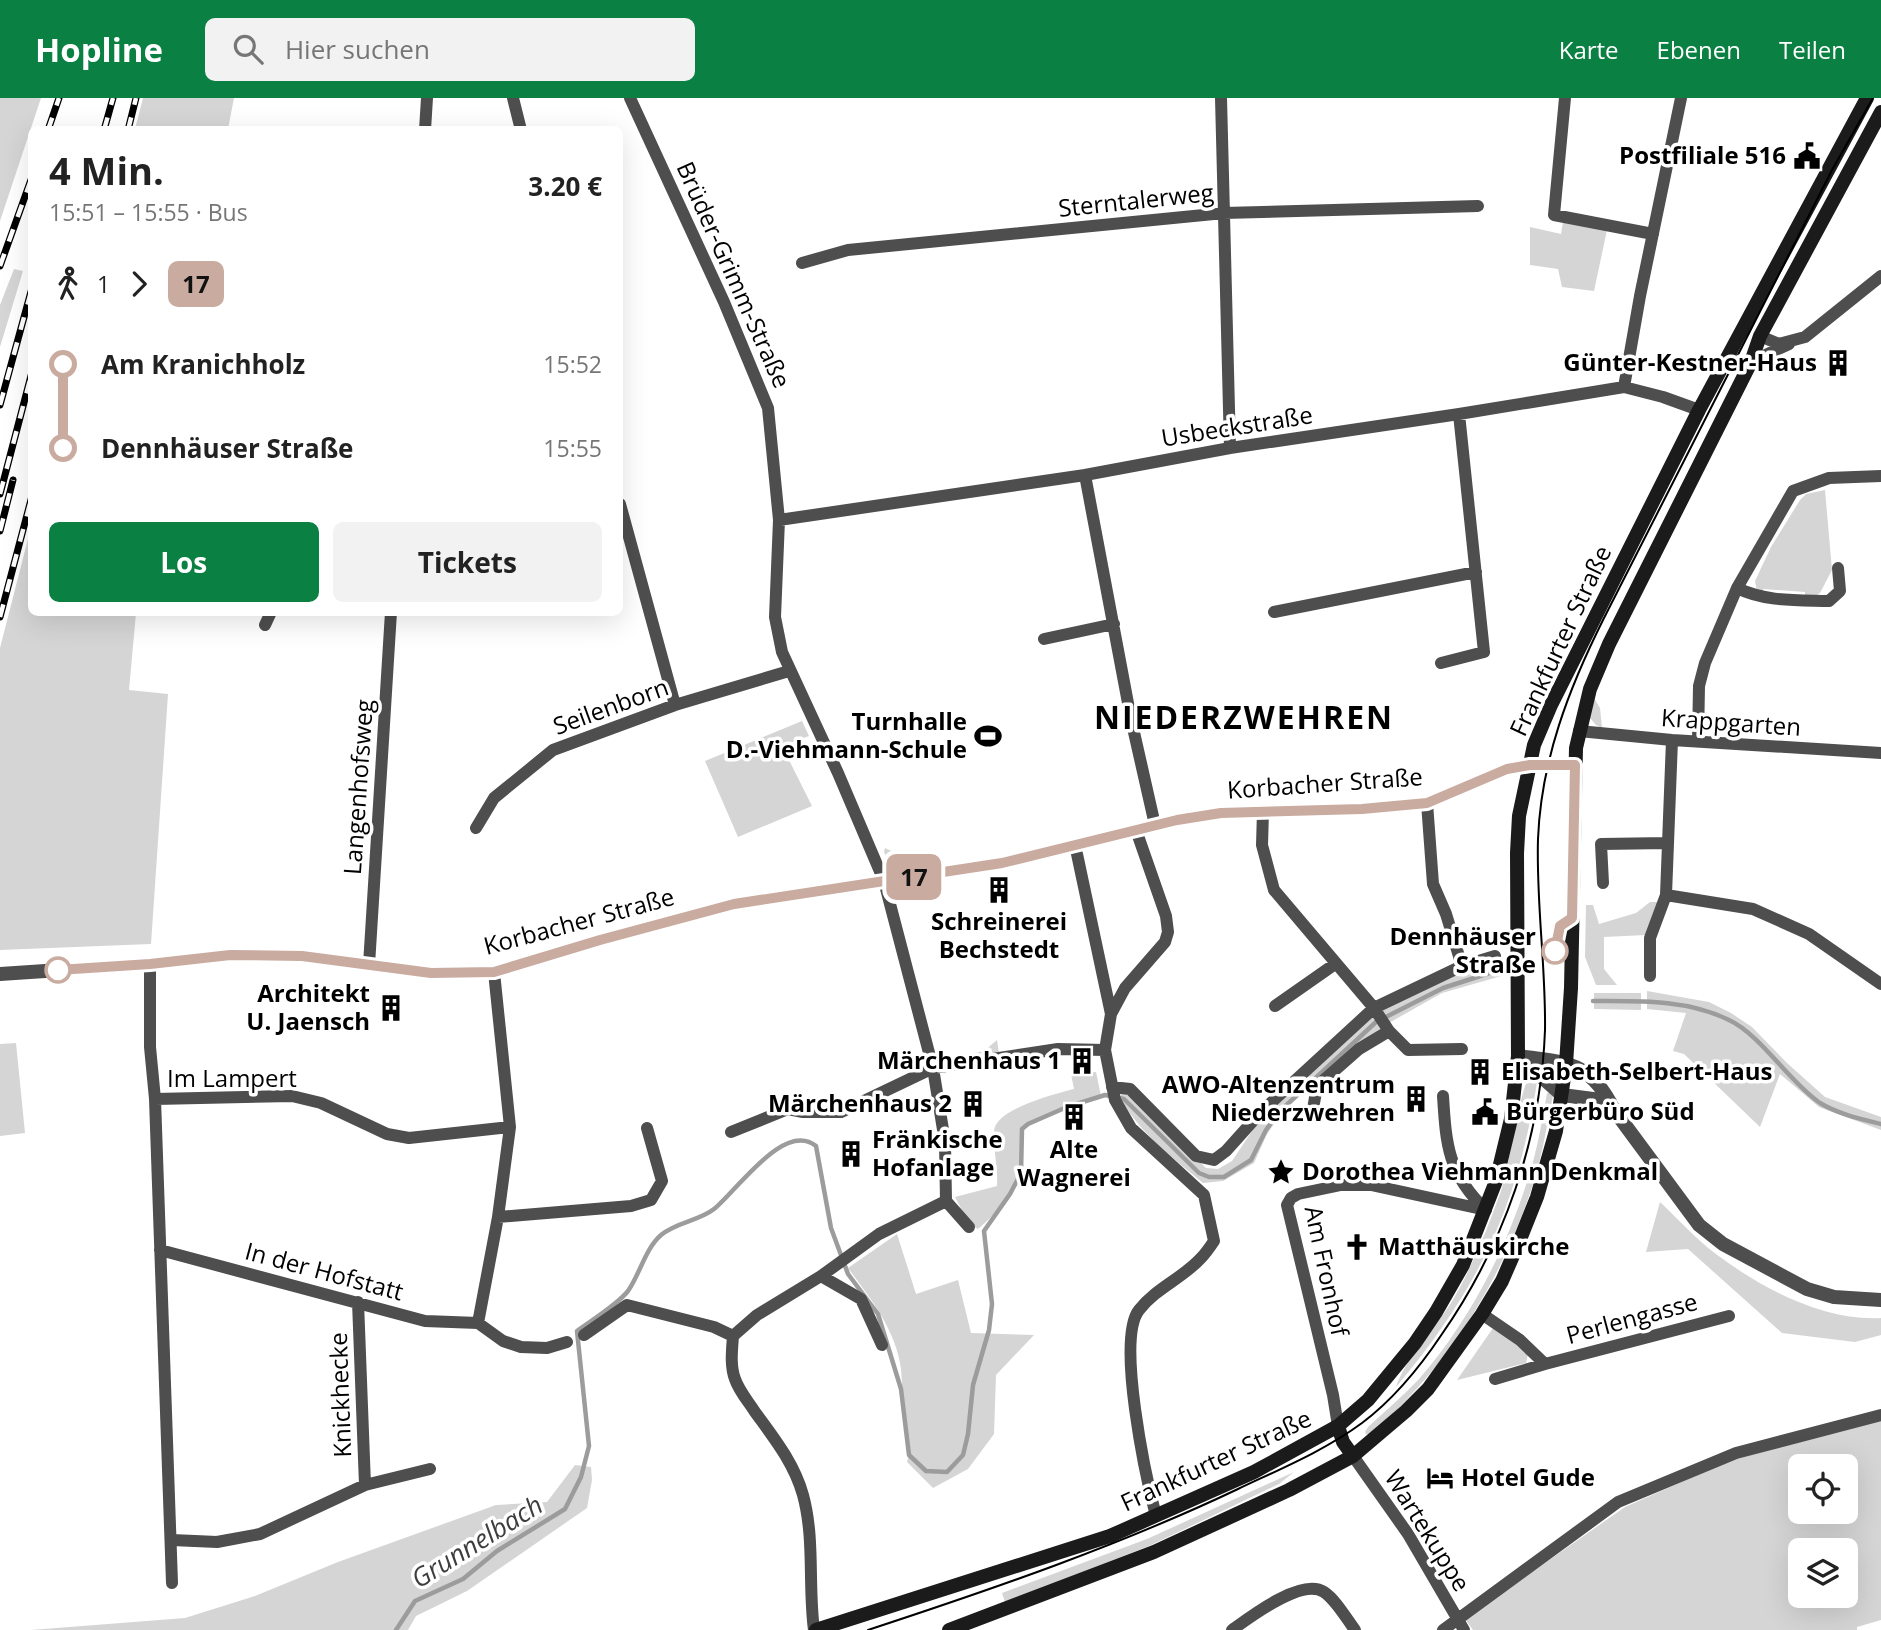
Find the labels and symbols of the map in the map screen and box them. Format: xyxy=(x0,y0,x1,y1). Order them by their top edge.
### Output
place label: Postfiliale 516 xyxy=(1619,138,1786,171)
public building icon: Postfiliale 516 xyxy=(1792,141,1822,171)
street label: Brüder-Grimm-Straße xyxy=(670,156,799,393)
street label: Sterntalerweg xyxy=(1057,175,1215,224)
place label: Günter-Kestner-Haus xyxy=(1563,345,1817,378)
building icon: Günter-Kestner-Haus xyxy=(1823,348,1853,378)
street label: Usbeckstraße xyxy=(1159,397,1315,454)
street label: Frankfurter Straße xyxy=(1501,540,1618,741)
street label: Seilenborn xyxy=(548,669,673,742)
district label: NIEDERZWEHREN xyxy=(1094,695,1394,738)
street label: Langenhofsweg xyxy=(335,698,380,876)
street label: Krappgarten xyxy=(1660,700,1802,743)
place label: Turnhalle D.-Viehmann-Schule xyxy=(726,704,967,765)
sports icon: Turnhalle D.-Viehmann-Schule xyxy=(973,721,1003,751)
street label: Korbacher Straße xyxy=(1226,759,1424,806)
line badge: 17 xyxy=(883,854,946,900)
building icon: Schreinerei Bechstedt xyxy=(984,875,1014,905)
street label: Korbacher Straße xyxy=(480,879,678,962)
place label: Schreinerei Bechstedt xyxy=(931,904,1067,965)
place label: Dennhäuser Straße xyxy=(1389,919,1536,980)
marker: Dennhäuser Straße xyxy=(1542,938,1568,964)
unlabelled marker xyxy=(45,957,71,983)
place label: Architekt U. Jaensch xyxy=(246,976,370,1037)
building icon: Architekt U. Jaensch xyxy=(376,993,406,1023)
place label: Märchenhaus 1 xyxy=(877,1043,1061,1076)
building icon: Märchenhaus 1 xyxy=(1067,1046,1097,1076)
place label: Elisabeth-Selbert-Haus xyxy=(1501,1054,1773,1087)
building icon: Elisabeth-Selbert-Haus xyxy=(1465,1057,1495,1087)
street label: Im Lampert xyxy=(167,1061,297,1094)
place label: AWO-Altenzentrum Niederzwehren xyxy=(1162,1067,1395,1128)
building icon: AWO-Altenzentrum Niederzwehren xyxy=(1401,1084,1431,1114)
place label: Märchenhaus 2 xyxy=(768,1086,952,1119)
building icon: Märchenhaus 2 xyxy=(958,1089,988,1119)
place label: Bürgerbüro Süd xyxy=(1506,1094,1695,1127)
public building icon: Bürgerbüro Süd xyxy=(1470,1097,1500,1127)
building icon: Alte Wagnerei xyxy=(1059,1102,1089,1132)
place label: Fränkische Hofanlage xyxy=(872,1122,1003,1183)
place label: Alte Wagnerei xyxy=(1017,1132,1131,1193)
building icon: Fränkische Hofanlage xyxy=(836,1139,866,1169)
place label: Dorothea Viehmann Denkmal xyxy=(1302,1154,1658,1187)
place icon: Dorothea Viehmann Denkmal xyxy=(1266,1157,1296,1187)
street label: Am Fronhof xyxy=(1298,1203,1358,1341)
place label: Matthäuskirche xyxy=(1378,1229,1569,1262)
church icon: Matthäuskirche xyxy=(1342,1232,1372,1262)
street label: In der Hofstatt xyxy=(242,1234,407,1308)
street label: Perlengasse xyxy=(1562,1284,1701,1351)
street label: Knickhecke xyxy=(321,1332,358,1458)
street label: Frankfurter Straße xyxy=(1115,1401,1316,1518)
place label: Hotel Gude xyxy=(1461,1460,1595,1493)
street label: Wartekuppe xyxy=(1378,1463,1479,1597)
hotel icon: Hotel Gude xyxy=(1425,1463,1455,1493)
water label: Grunnelbach xyxy=(404,1486,549,1596)

